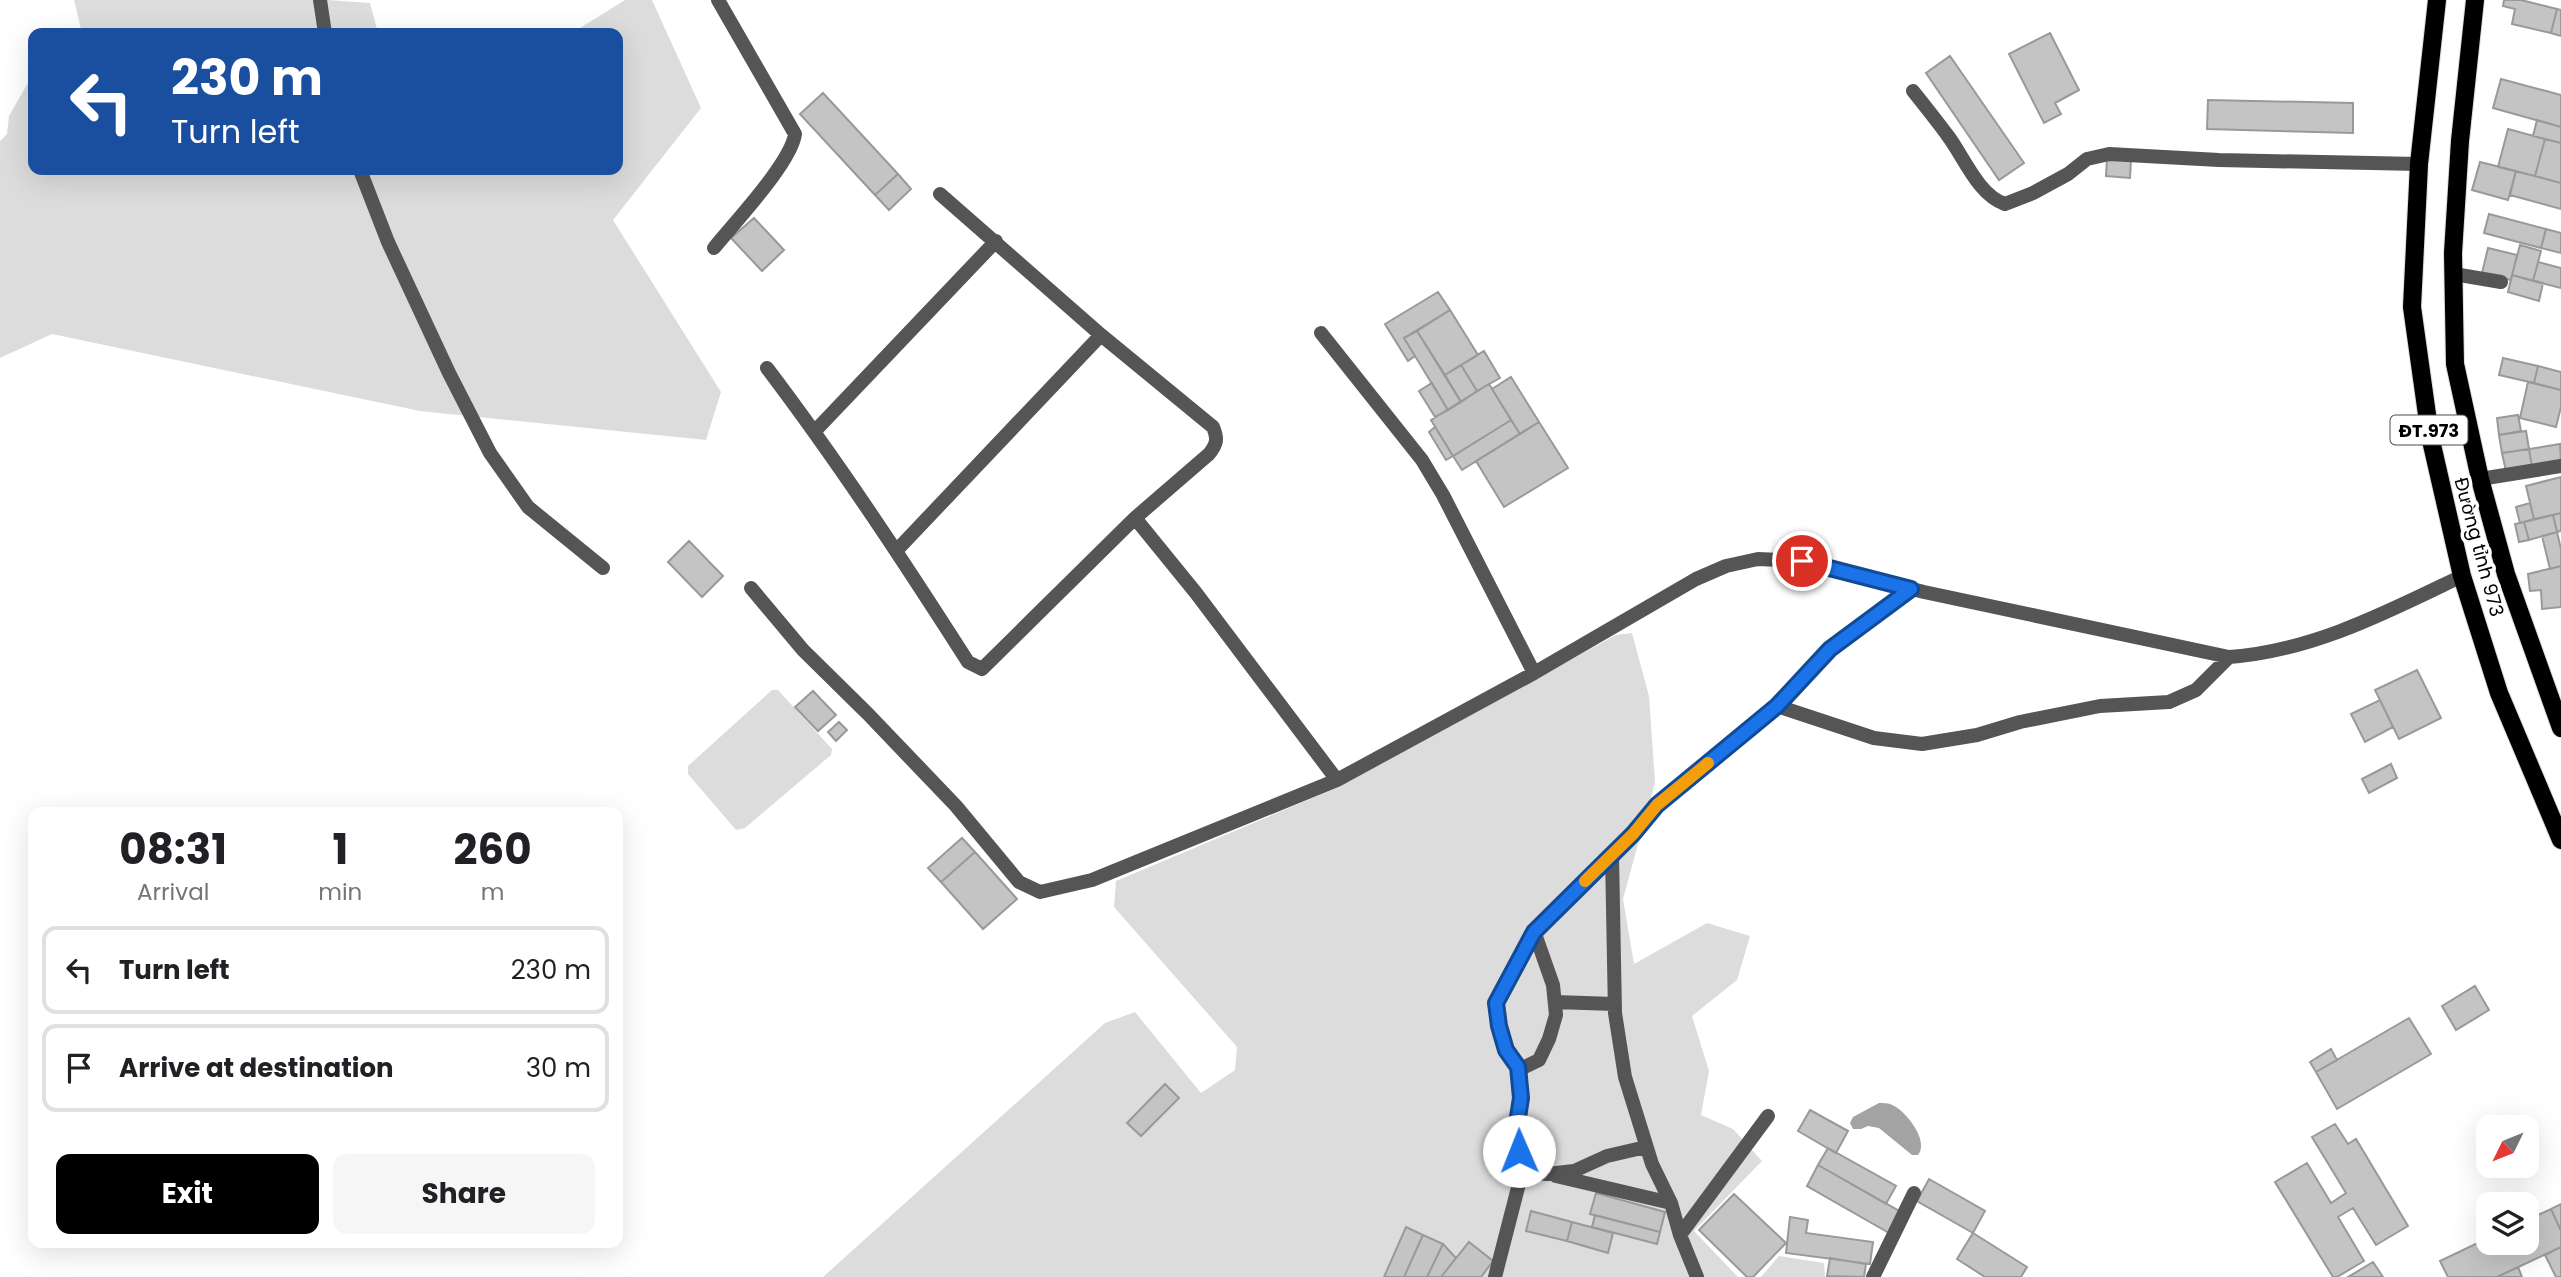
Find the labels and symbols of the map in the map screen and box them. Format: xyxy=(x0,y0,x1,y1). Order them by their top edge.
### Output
road number: ĐT.973 xyxy=(2390,416,2468,444)
street label: Đường tỉnh 973 xyxy=(2447,474,2511,620)
pin xyxy=(1772,531,1832,591)
position arrow xyxy=(1482,1114,1556,1188)
north arrow xyxy=(2476,1115,2539,1178)

